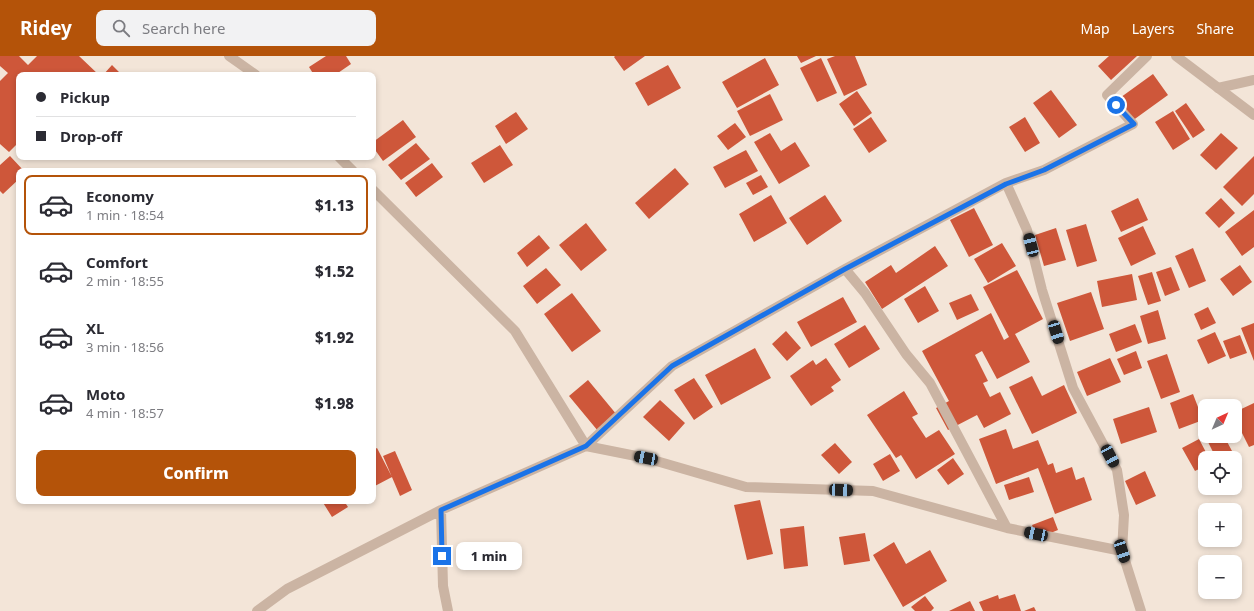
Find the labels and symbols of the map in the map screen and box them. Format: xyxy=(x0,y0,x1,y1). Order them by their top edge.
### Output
route start xyxy=(1107,96,1125,114)
car xyxy=(1022,232,1040,258)
car xyxy=(1047,319,1065,345)
north arrow xyxy=(1198,399,1242,443)
car xyxy=(1099,443,1121,469)
car xyxy=(633,450,659,466)
car xyxy=(829,484,853,496)
car xyxy=(1023,526,1049,542)
car xyxy=(1113,538,1131,564)
callout: 1 min xyxy=(456,542,522,570)
route end xyxy=(433,547,451,565)

